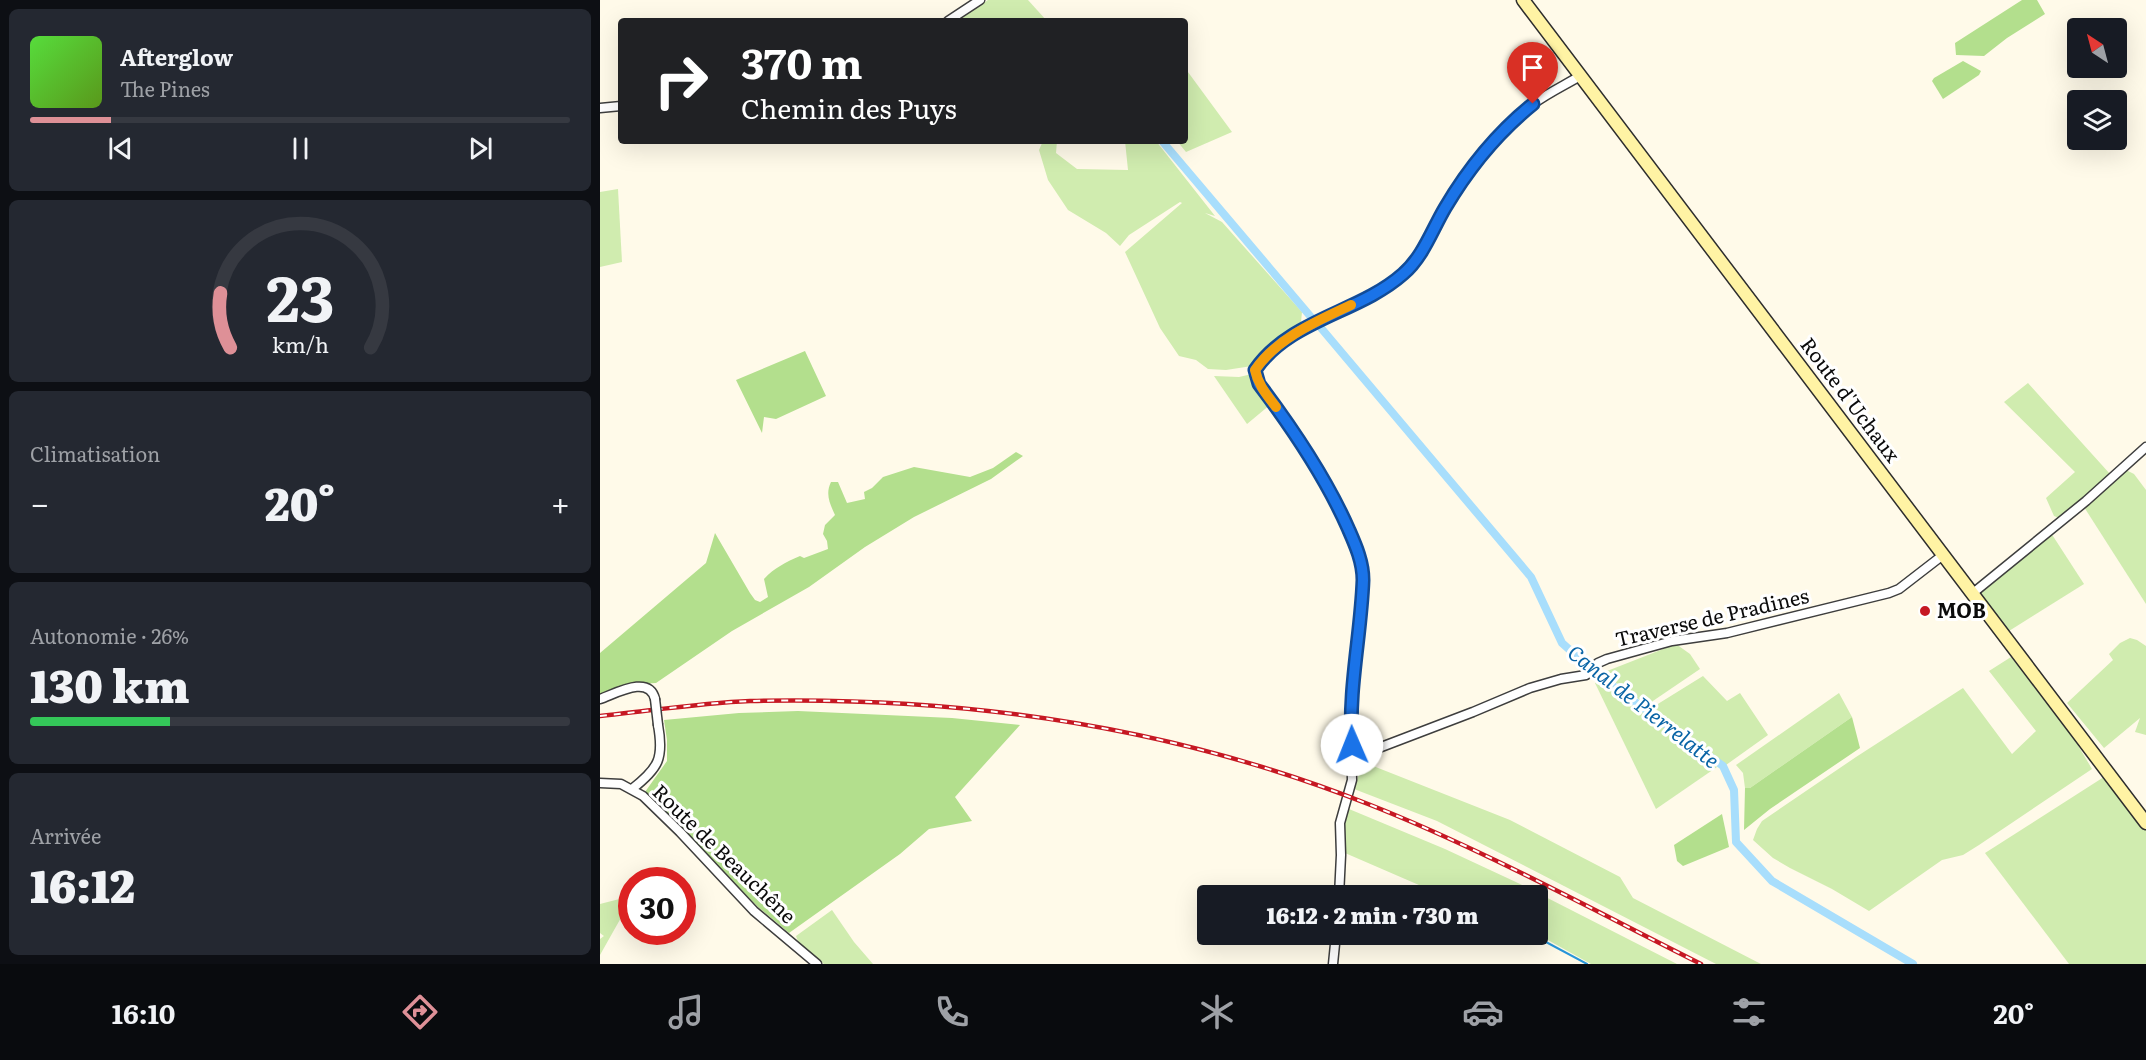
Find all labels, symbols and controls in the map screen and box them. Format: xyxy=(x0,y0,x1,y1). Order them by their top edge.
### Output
north arrow xyxy=(2067,18,2127,78)
map controls xyxy=(2067,18,2127,150)
text: 370 m xyxy=(741,30,863,92)
text: Afterglow xyxy=(120,40,233,73)
icon: right xyxy=(642,42,720,120)
pin xyxy=(1507,42,1558,104)
icon: arrive xyxy=(1516,51,1549,84)
text: The Pines xyxy=(120,73,210,103)
text: Chemin des Puys xyxy=(741,87,957,127)
button: layers xyxy=(2067,90,2127,150)
icon: previous xyxy=(104,132,137,165)
icon: pause xyxy=(284,132,317,165)
icon: next xyxy=(464,132,497,165)
text: 23 xyxy=(266,249,334,341)
text: km/h xyxy=(271,328,329,360)
street label: Route d'Uchaux xyxy=(1795,330,1909,468)
text: Climatisation xyxy=(30,438,160,468)
text: 20° xyxy=(265,468,335,535)
text: − xyxy=(30,477,49,526)
text: + xyxy=(551,477,570,526)
street label: Traverse de Pradines xyxy=(1612,579,1811,653)
place label: MOB xyxy=(1937,594,1986,624)
marker: MOB xyxy=(1918,604,1932,618)
text: Autonomie · 26% xyxy=(30,620,189,650)
water label: Canal de Pierrelatte xyxy=(1562,636,1727,774)
text: 130 km xyxy=(30,650,189,717)
position arrow xyxy=(1320,713,1384,777)
street label: Route de Beauchêne xyxy=(647,776,804,929)
text: Arrivée xyxy=(30,820,101,850)
text: 16:12 xyxy=(30,850,135,917)
speed limit sign: 30 xyxy=(618,867,696,945)
text: 16:12 · 2 min · 730 m xyxy=(1267,898,1478,931)
icon: directions xyxy=(399,991,441,1033)
icon: music xyxy=(665,991,707,1033)
icon: phone xyxy=(931,991,973,1033)
icon: climate xyxy=(1196,991,1238,1033)
icon: car xyxy=(1462,991,1504,1033)
icon: filters xyxy=(1728,991,1770,1033)
text: 16:10 xyxy=(112,992,175,1032)
text: 20° xyxy=(1993,992,2034,1032)

